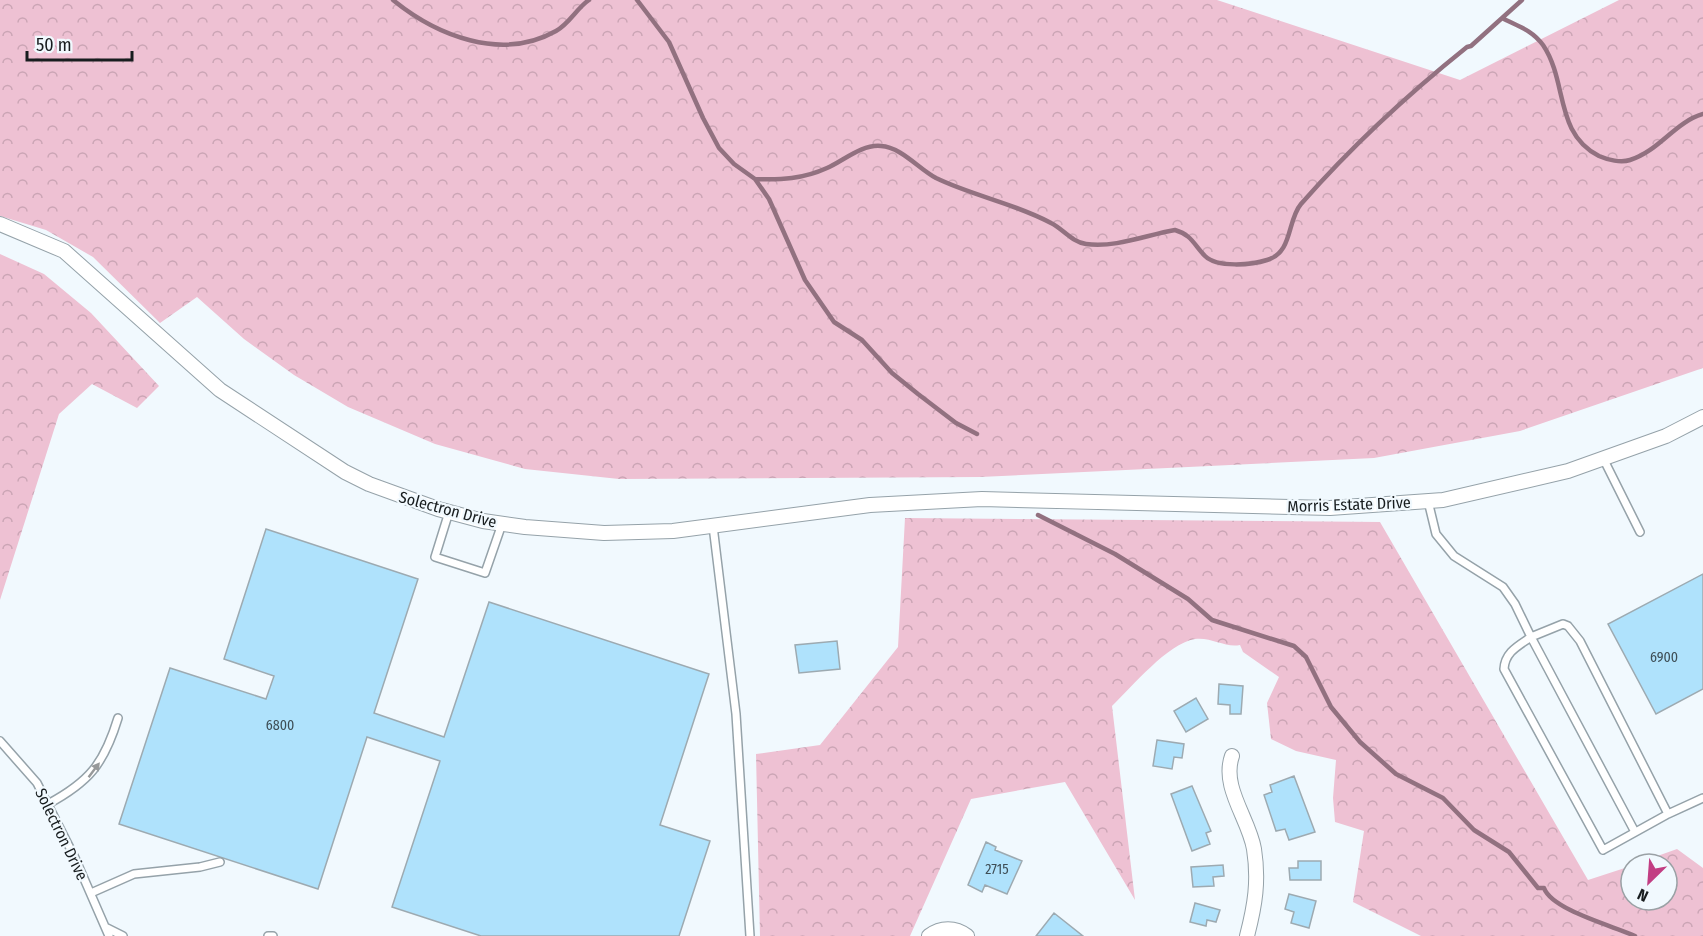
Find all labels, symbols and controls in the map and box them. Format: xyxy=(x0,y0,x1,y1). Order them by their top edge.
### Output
scale bar xyxy=(27,24,132,62)
text: 50 m xyxy=(36,34,72,56)
street label: Solectron Drive xyxy=(397,487,499,532)
street label: Morris Estate Drive xyxy=(1287,493,1411,516)
house number: 6900 xyxy=(1650,649,1678,666)
house number: 6800 xyxy=(266,717,294,734)
one-way arrow xyxy=(87,763,99,778)
street label: Solectron Drive xyxy=(31,785,92,883)
north arrow xyxy=(1619,852,1679,912)
house number: 2715 xyxy=(985,861,1009,878)
text: N xyxy=(1635,885,1651,906)

